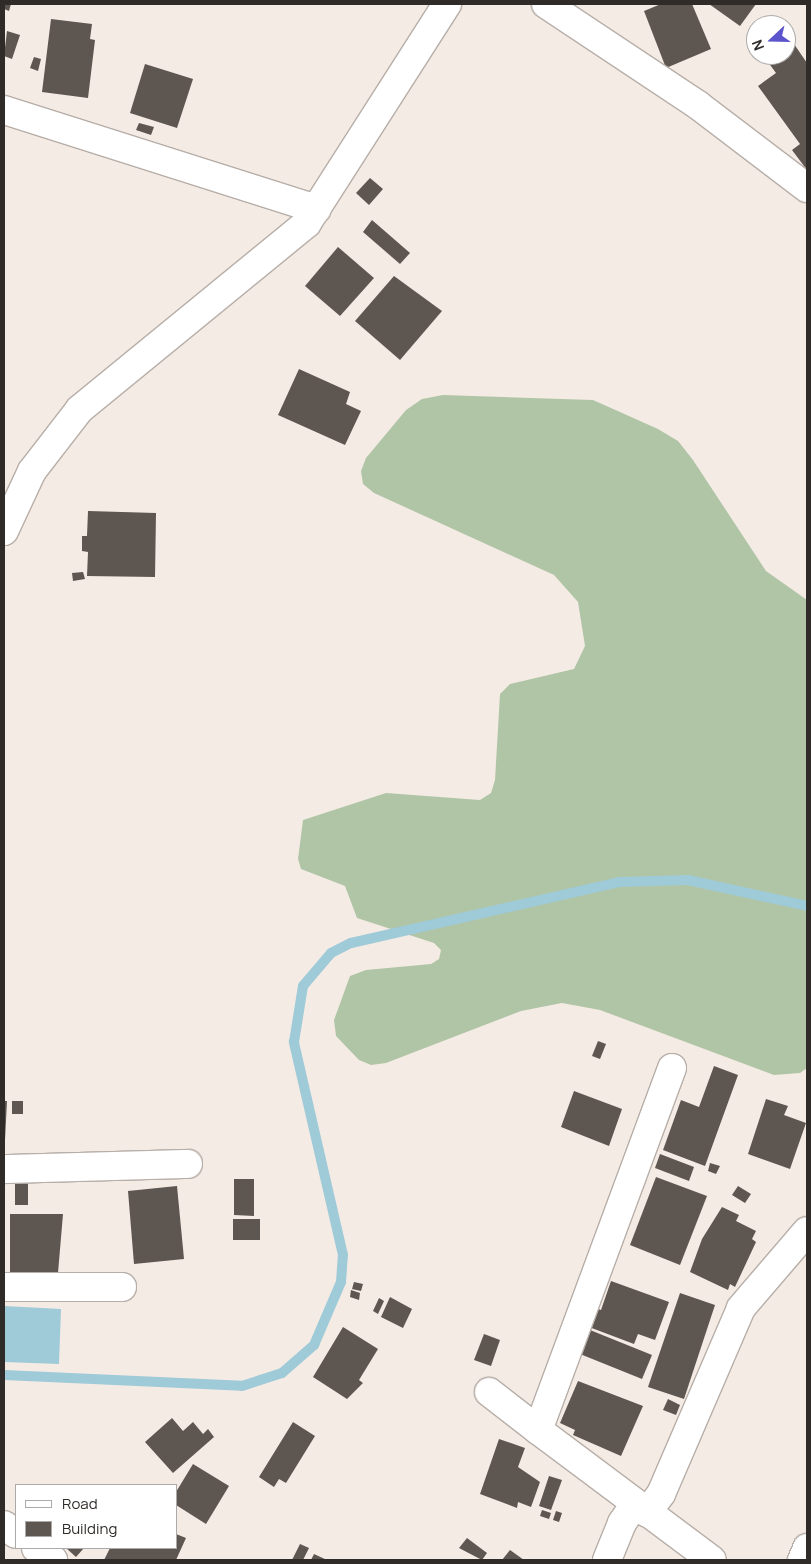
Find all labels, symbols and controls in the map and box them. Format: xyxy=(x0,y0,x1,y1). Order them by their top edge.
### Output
north arrow xyxy=(746,15,796,65)
text: N xyxy=(747,37,768,53)
legend xyxy=(15,1484,178,1549)
text: Road xyxy=(62,1493,98,1514)
text: Building xyxy=(62,1518,117,1539)

